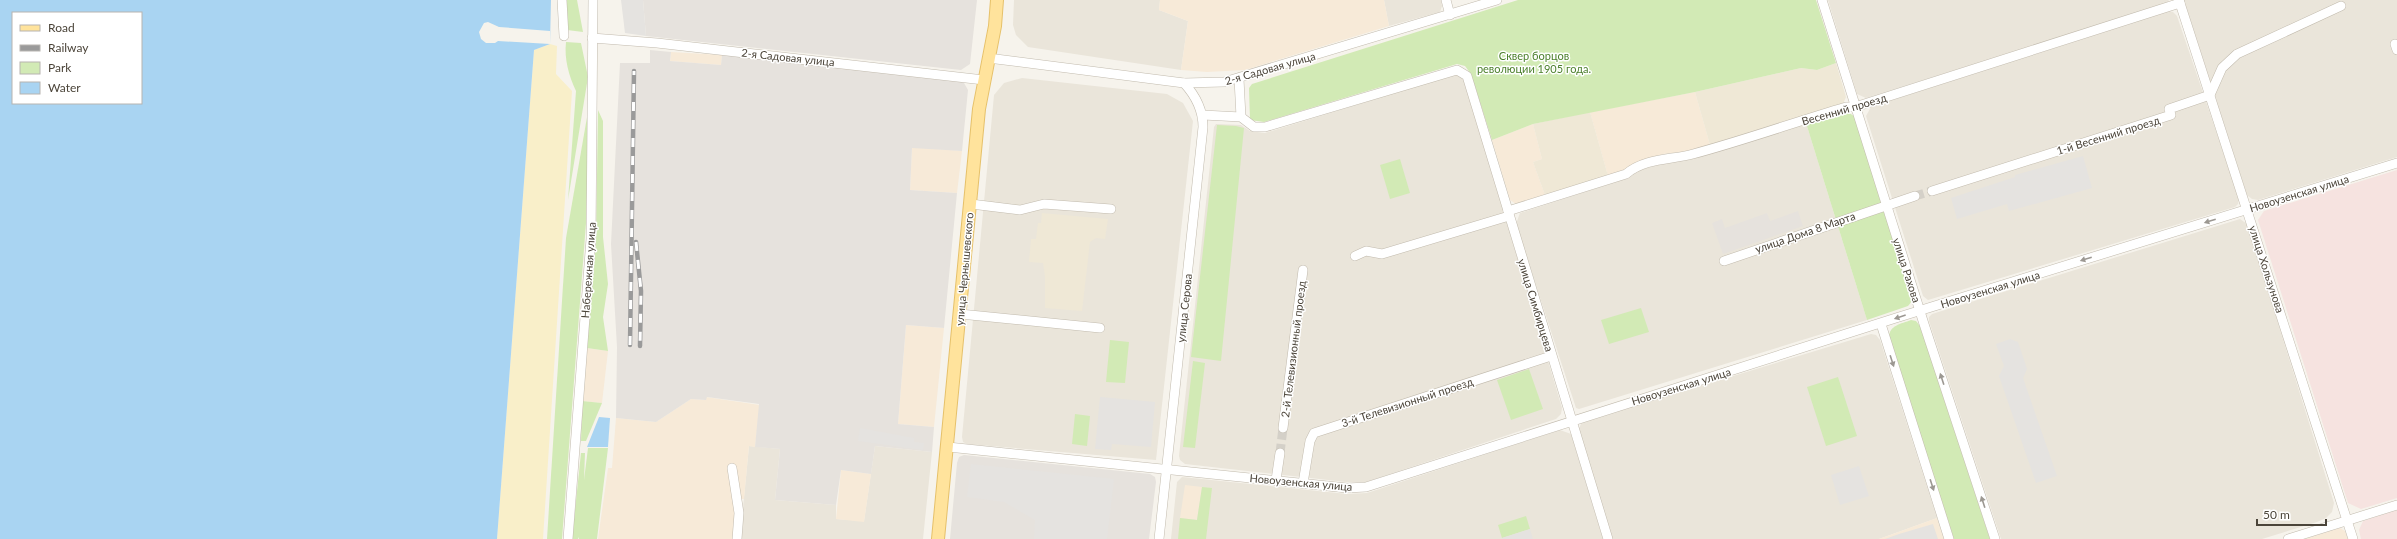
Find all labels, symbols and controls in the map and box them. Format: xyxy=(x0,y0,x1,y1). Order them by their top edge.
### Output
legend xyxy=(12,12,142,104)
text: Road xyxy=(48,20,75,35)
text: Railway xyxy=(48,40,89,55)
street label: 2-я Садовая улица xyxy=(741,46,835,68)
street label: 2-я Садовая улица xyxy=(1223,49,1317,87)
park label: Сквер борцов революции 1905 года. xyxy=(1477,49,1591,75)
text: Park xyxy=(48,60,72,75)
text: Water xyxy=(48,80,81,95)
street label: Весенний проезд xyxy=(1800,91,1888,127)
street label: 1-й Весенний проезд xyxy=(2055,113,2161,157)
street label: Новоузенская улица xyxy=(2248,172,2350,214)
street label: улица Дома 8 Марта xyxy=(1753,209,1857,255)
street label: улица Чернышевского xyxy=(953,212,975,326)
one-way arrow xyxy=(2203,218,2215,224)
street label: Набережная улица xyxy=(578,221,598,319)
street label: улица Хользунова xyxy=(2247,224,2287,314)
street label: улица Рахова xyxy=(1890,236,1924,304)
one-way arrow xyxy=(2079,256,2091,262)
street label: улица Симбирцева xyxy=(1516,257,1556,353)
street label: Новоузенская улица xyxy=(1939,268,2041,310)
street label: улица Серова xyxy=(1174,273,1194,343)
street label: 2-й Телевизионный проезд xyxy=(1278,280,1308,418)
one-way arrow xyxy=(1894,314,1906,320)
one-way arrow xyxy=(1889,355,1895,367)
street label: Новоузенская улица xyxy=(1630,365,1732,407)
one-way arrow xyxy=(1939,372,1945,384)
street label: 3-й Телевизионный проезд xyxy=(1340,374,1475,429)
street label: Новоузенская улица xyxy=(1249,471,1353,493)
one-way arrow xyxy=(1929,479,1935,491)
one-way arrow xyxy=(1980,496,1986,508)
scale bar xyxy=(2257,501,2326,527)
text: 50 m xyxy=(2263,507,2290,522)

